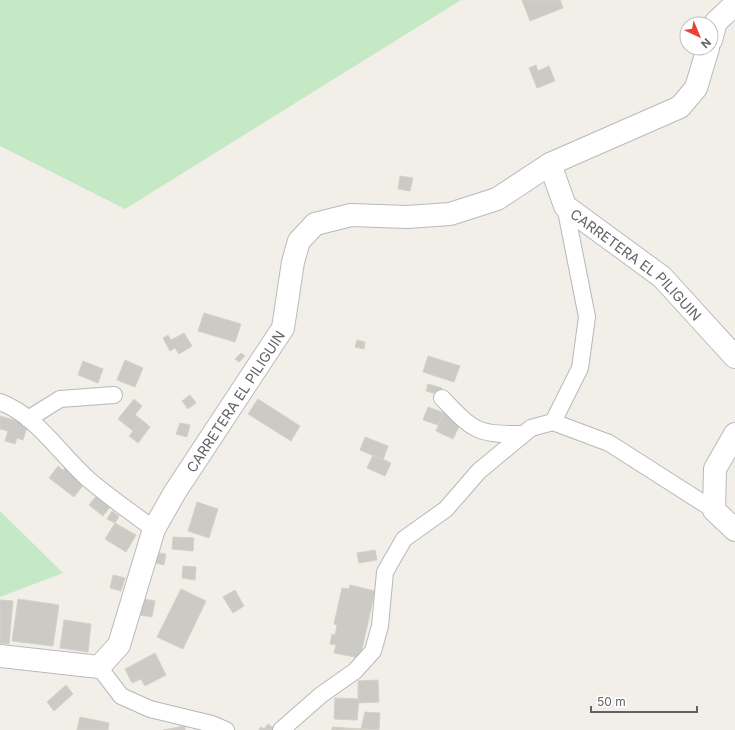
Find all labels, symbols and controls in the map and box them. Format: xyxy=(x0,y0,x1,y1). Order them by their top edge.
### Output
north arrow xyxy=(679,16,719,56)
text: N xyxy=(698,35,714,51)
street label: CARRETERA EL PILIGUIN xyxy=(568,205,706,324)
street label: CARRETERA EL PILIGUIN xyxy=(182,327,288,475)
scale bar xyxy=(591,688,697,714)
text: 50 m xyxy=(597,694,626,709)

